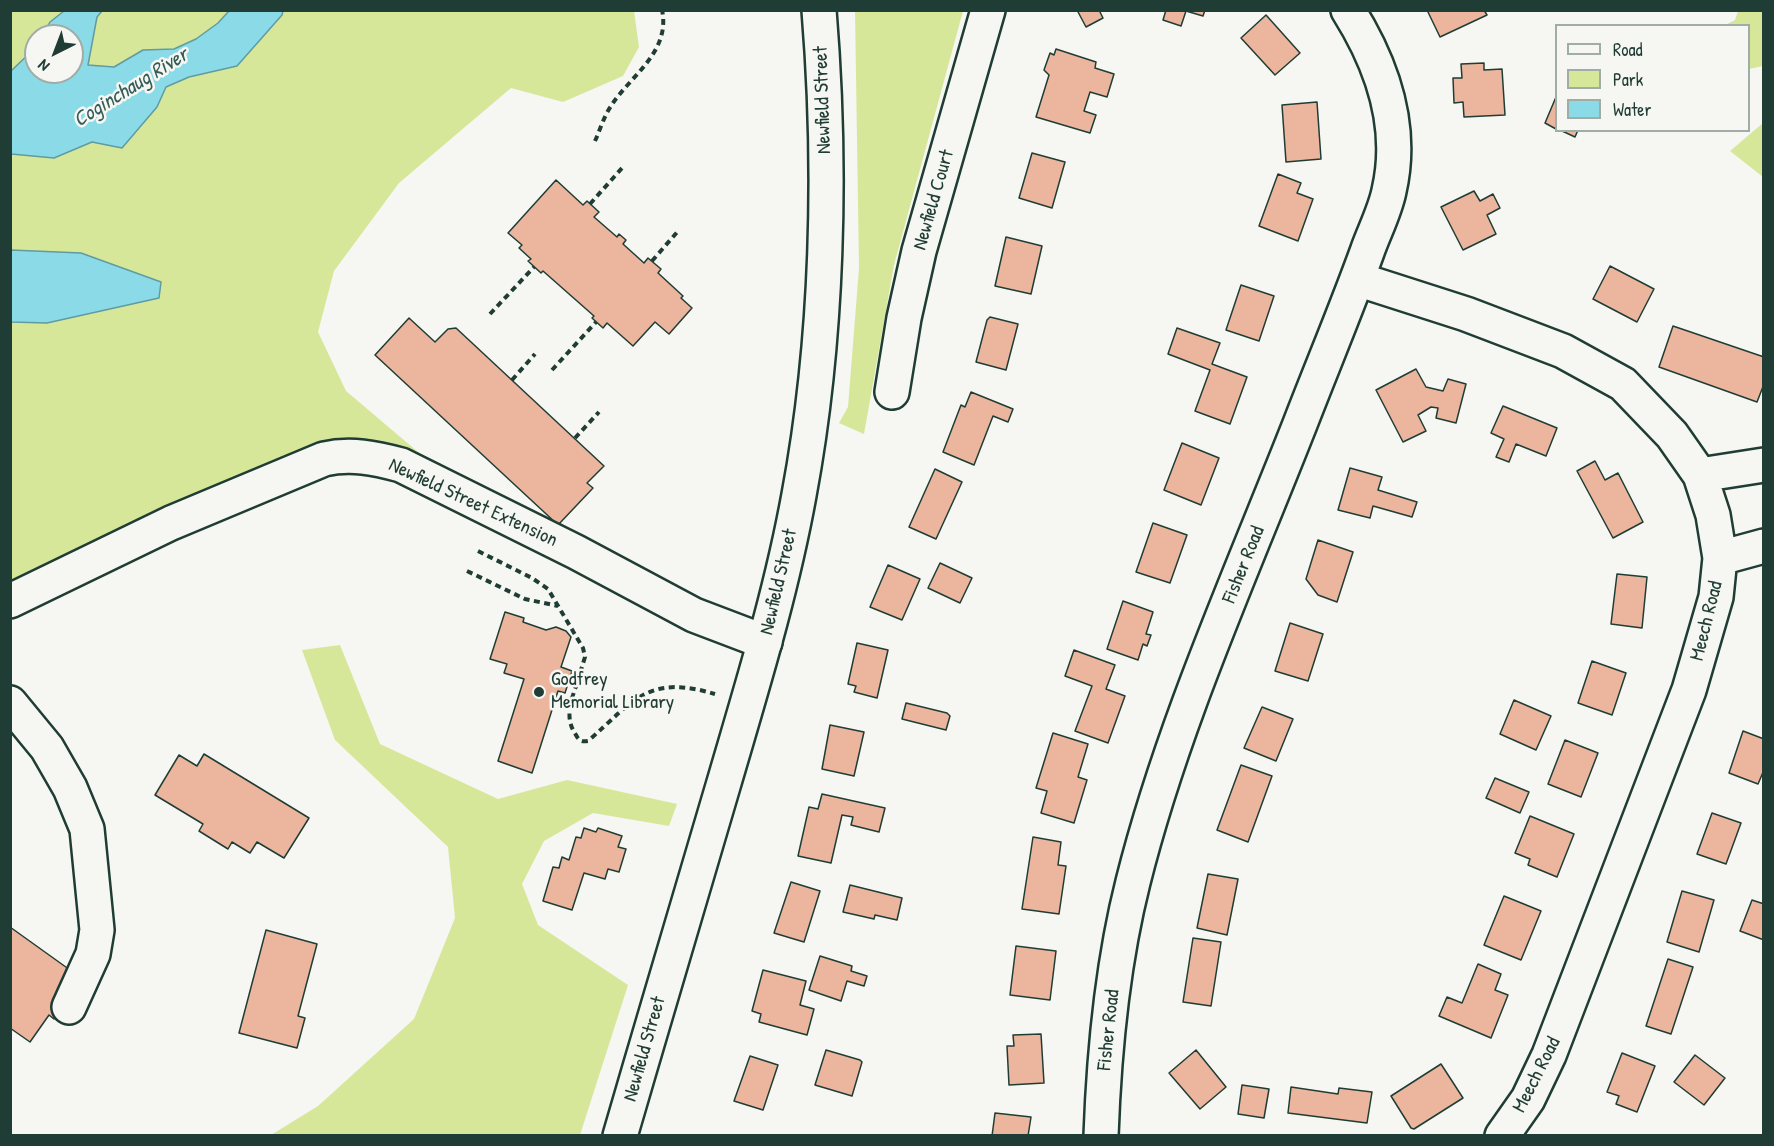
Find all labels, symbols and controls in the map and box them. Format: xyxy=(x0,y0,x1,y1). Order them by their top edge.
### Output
north arrow xyxy=(24,24,84,84)
legend xyxy=(1555,24,1750,132)
text: Road xyxy=(1613,37,1643,62)
water label: Coginchaug River xyxy=(69,43,193,133)
street label: Newfield Street xyxy=(809,46,837,154)
text: N xyxy=(33,55,54,77)
text: Park xyxy=(1613,67,1643,92)
text: Water xyxy=(1613,97,1651,122)
street label: Newfield Court xyxy=(908,147,960,253)
street label: Newfield Street Extension xyxy=(385,453,561,553)
street label: Fisher Road xyxy=(1218,523,1270,607)
street label: Newfield Street xyxy=(755,527,803,637)
street label: Meech Road xyxy=(1686,579,1728,663)
place label: Godfrey Memorial Library xyxy=(551,668,674,715)
marker: Godfrey Memorial Library xyxy=(532,685,546,699)
street label: Fisher Road xyxy=(1093,988,1125,1072)
street label: Newfield Street xyxy=(619,994,671,1104)
street label: Meech Road xyxy=(1508,1033,1566,1117)

